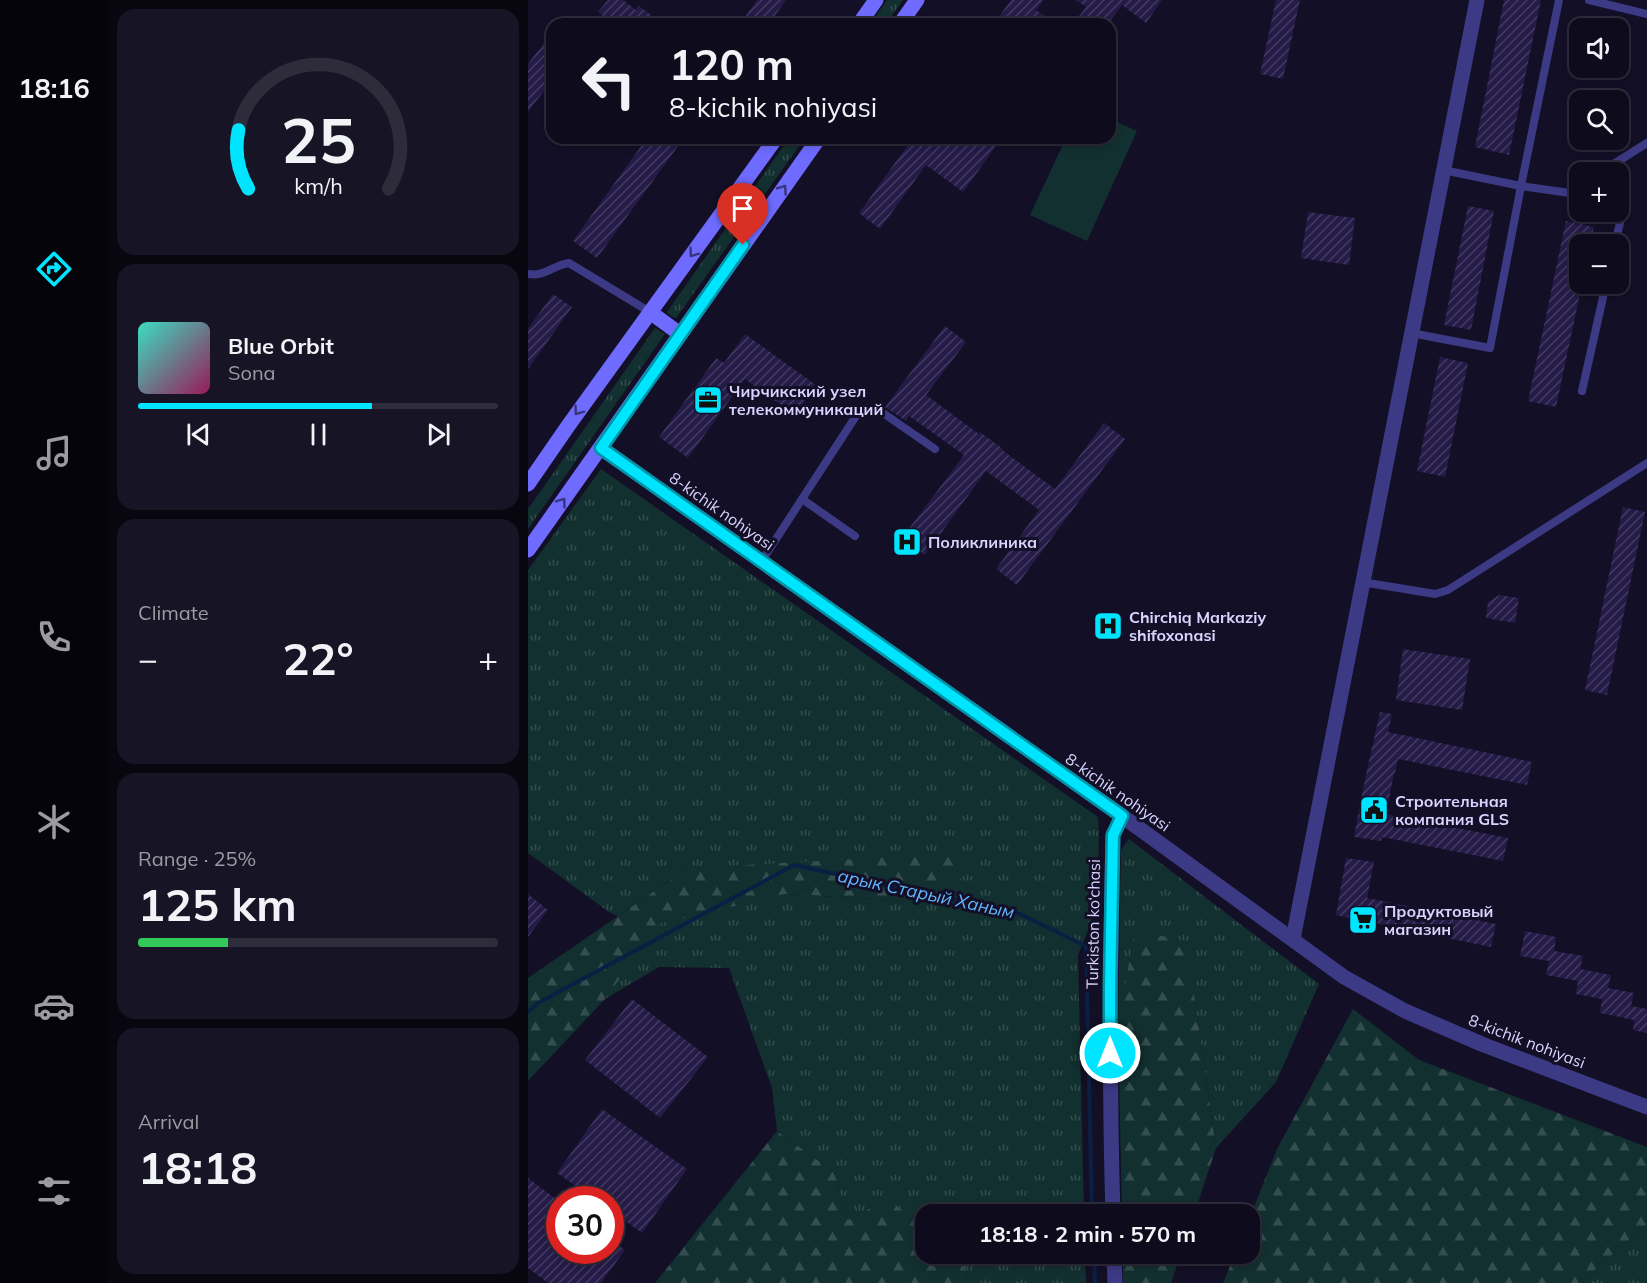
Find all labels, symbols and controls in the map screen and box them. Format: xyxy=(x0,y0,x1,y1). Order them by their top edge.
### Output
map controls xyxy=(1569,18,1629,294)
button: sound xyxy=(1569,18,1629,78)
text: 120 m xyxy=(669,38,794,91)
icon: left xyxy=(570,42,648,120)
text: 18:16 xyxy=(18,71,90,105)
text: 8-kichik nohiyasi xyxy=(669,90,877,124)
button: search xyxy=(1569,90,1629,150)
text: 25 xyxy=(281,100,355,179)
button: + xyxy=(1569,162,1629,222)
text: km/h xyxy=(294,172,342,199)
pin xyxy=(717,183,768,245)
one-way arrow xyxy=(776,184,787,195)
icon: arrive xyxy=(726,192,759,225)
button: − xyxy=(1569,234,1629,294)
one-way arrow xyxy=(689,247,700,258)
icon: directions xyxy=(33,248,75,290)
text: Blue Orbit xyxy=(228,332,334,360)
text: Sona xyxy=(228,360,276,385)
place label: Чирчикский узел телекоммуникаций xyxy=(729,381,883,419)
office icon: Чирчикский узел телекоммуникаций xyxy=(692,384,724,416)
one-way arrow xyxy=(575,405,586,416)
icon: previous xyxy=(182,418,215,451)
icon: pause xyxy=(302,418,335,451)
icon: next xyxy=(422,418,455,451)
icon: music xyxy=(33,432,75,474)
street label: 8-kichik nohiyasi xyxy=(666,467,778,555)
one-way arrow xyxy=(555,498,566,509)
hospital icon: Поликлиника xyxy=(891,526,923,558)
place label: Поликлиника xyxy=(928,532,1037,552)
text: Climate xyxy=(138,600,209,625)
place label: Chirchiq Markaziy shifoxonasi xyxy=(1129,607,1267,645)
hospital icon: Chirchiq Markaziy shifoxonasi xyxy=(1092,610,1124,642)
icon: phone xyxy=(33,616,75,658)
text: 22° xyxy=(282,630,354,686)
text: − xyxy=(138,638,158,679)
text: + xyxy=(478,638,498,679)
street label: 8-kichik nohiyasi xyxy=(1062,748,1174,836)
place label: Строительная компания GLS xyxy=(1395,791,1509,829)
public building icon: Строительная компания GLS xyxy=(1358,794,1390,826)
icon: climate xyxy=(33,801,75,843)
text: Range · 25% xyxy=(138,846,256,871)
street label: Turkiston ko‘chasi xyxy=(1082,859,1104,989)
water label: арык Старый Ханым xyxy=(836,864,1017,923)
text: 125 km xyxy=(138,876,297,932)
place label: Продуктовый магазин xyxy=(1384,901,1493,939)
supermarket icon: Продуктовый магазин xyxy=(1347,904,1379,936)
icon: car xyxy=(33,985,75,1027)
street label: 8-kichik nohiyasi xyxy=(1466,1010,1588,1072)
position arrow xyxy=(1078,1021,1142,1085)
text: Arrival xyxy=(138,1109,199,1134)
text: 18:18 xyxy=(138,1139,257,1195)
icon: filters xyxy=(33,1170,75,1212)
speed limit sign: 30 xyxy=(546,1186,624,1264)
text: 18:18 · 2 min · 570 m xyxy=(979,1220,1196,1248)

